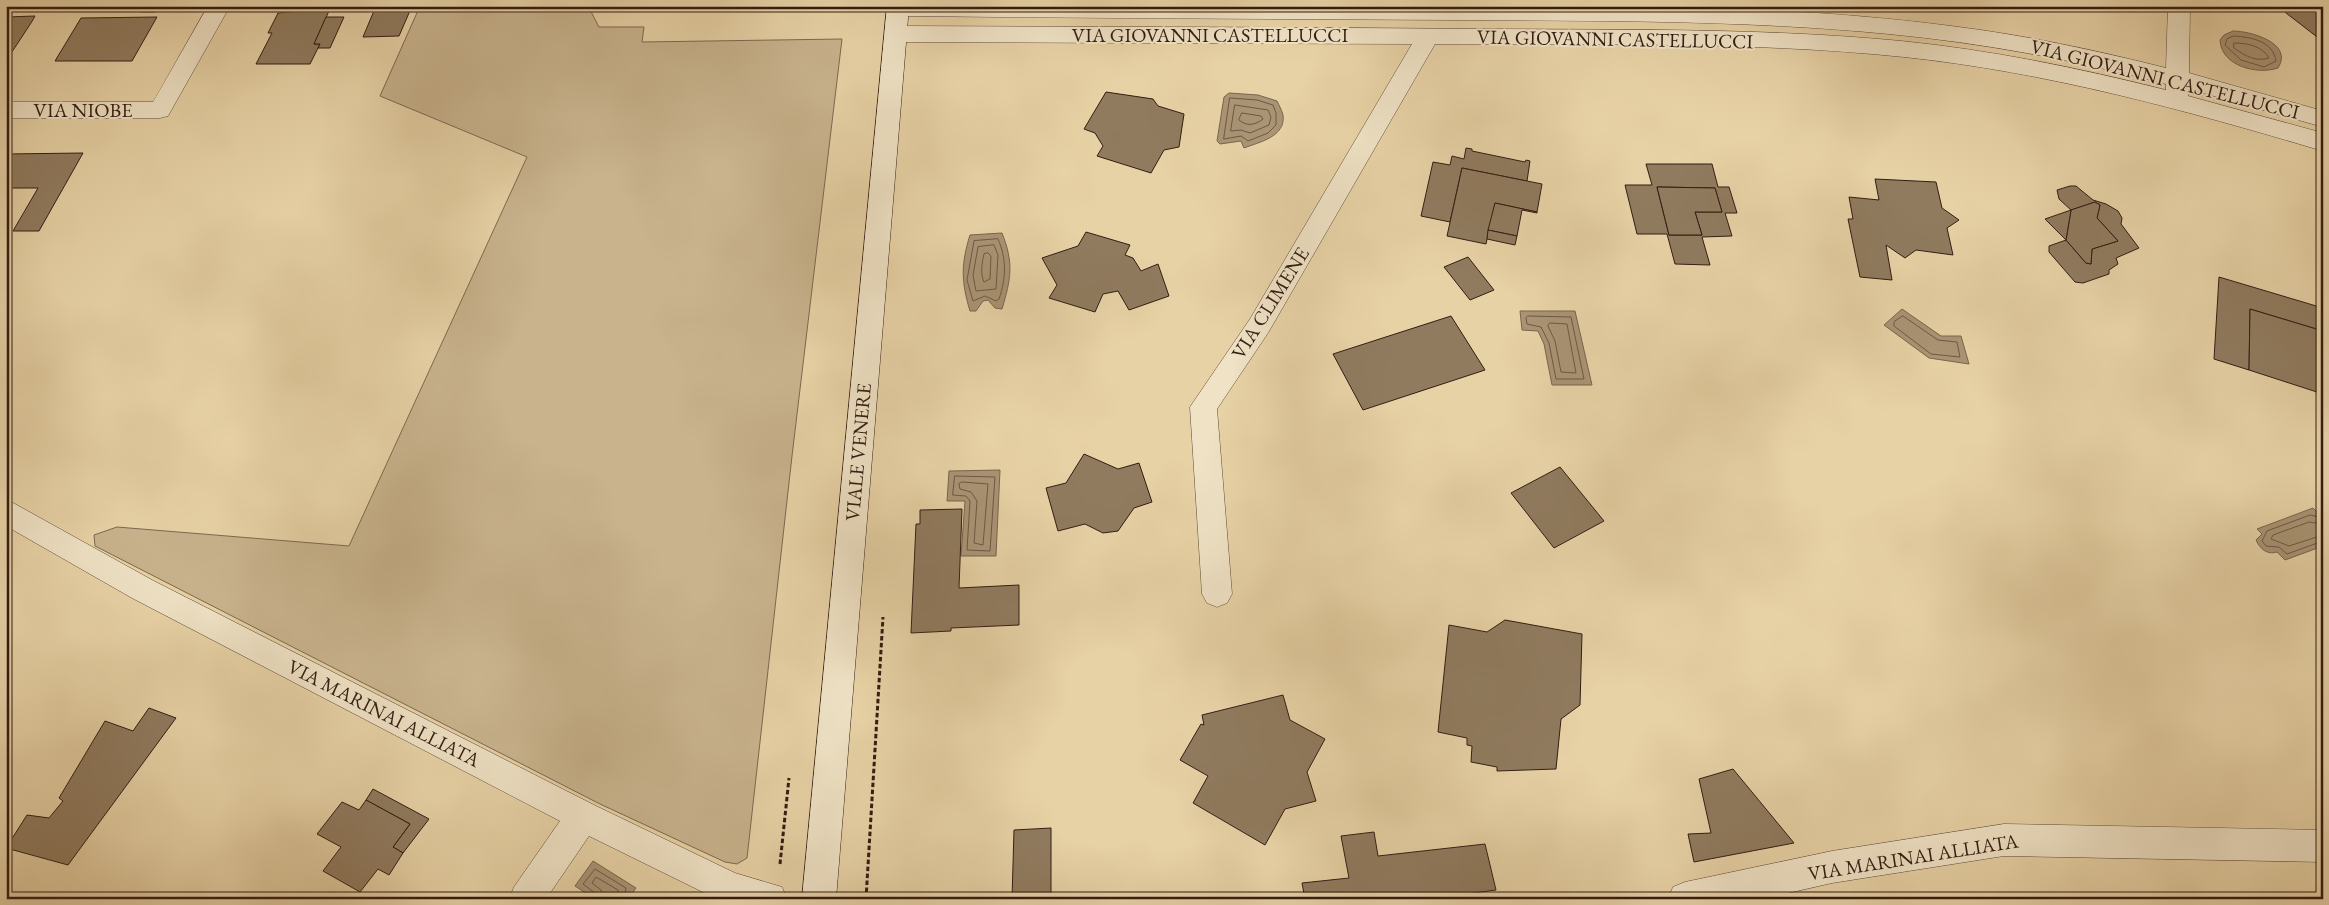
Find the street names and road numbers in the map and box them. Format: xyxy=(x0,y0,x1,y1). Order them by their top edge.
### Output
street label: VIA GIOVANNI CASTELLUCCI xyxy=(1072,22,1348,48)
street label: VIA GIOVANNI CASTELLUCCI xyxy=(1477,24,1754,54)
street label: VIA GIOVANNI CASTELLUCCI xyxy=(2028,33,2302,125)
street label: VIA NIOBE xyxy=(34,97,133,123)
street label: VIA CLIMENE xyxy=(1225,242,1315,364)
street label: VIALE VENERE xyxy=(839,382,877,522)
street label: VIA MARINAI ALLIATA xyxy=(283,653,485,773)
street label: VIA MARINAI ALLIATA xyxy=(1806,827,2020,886)

